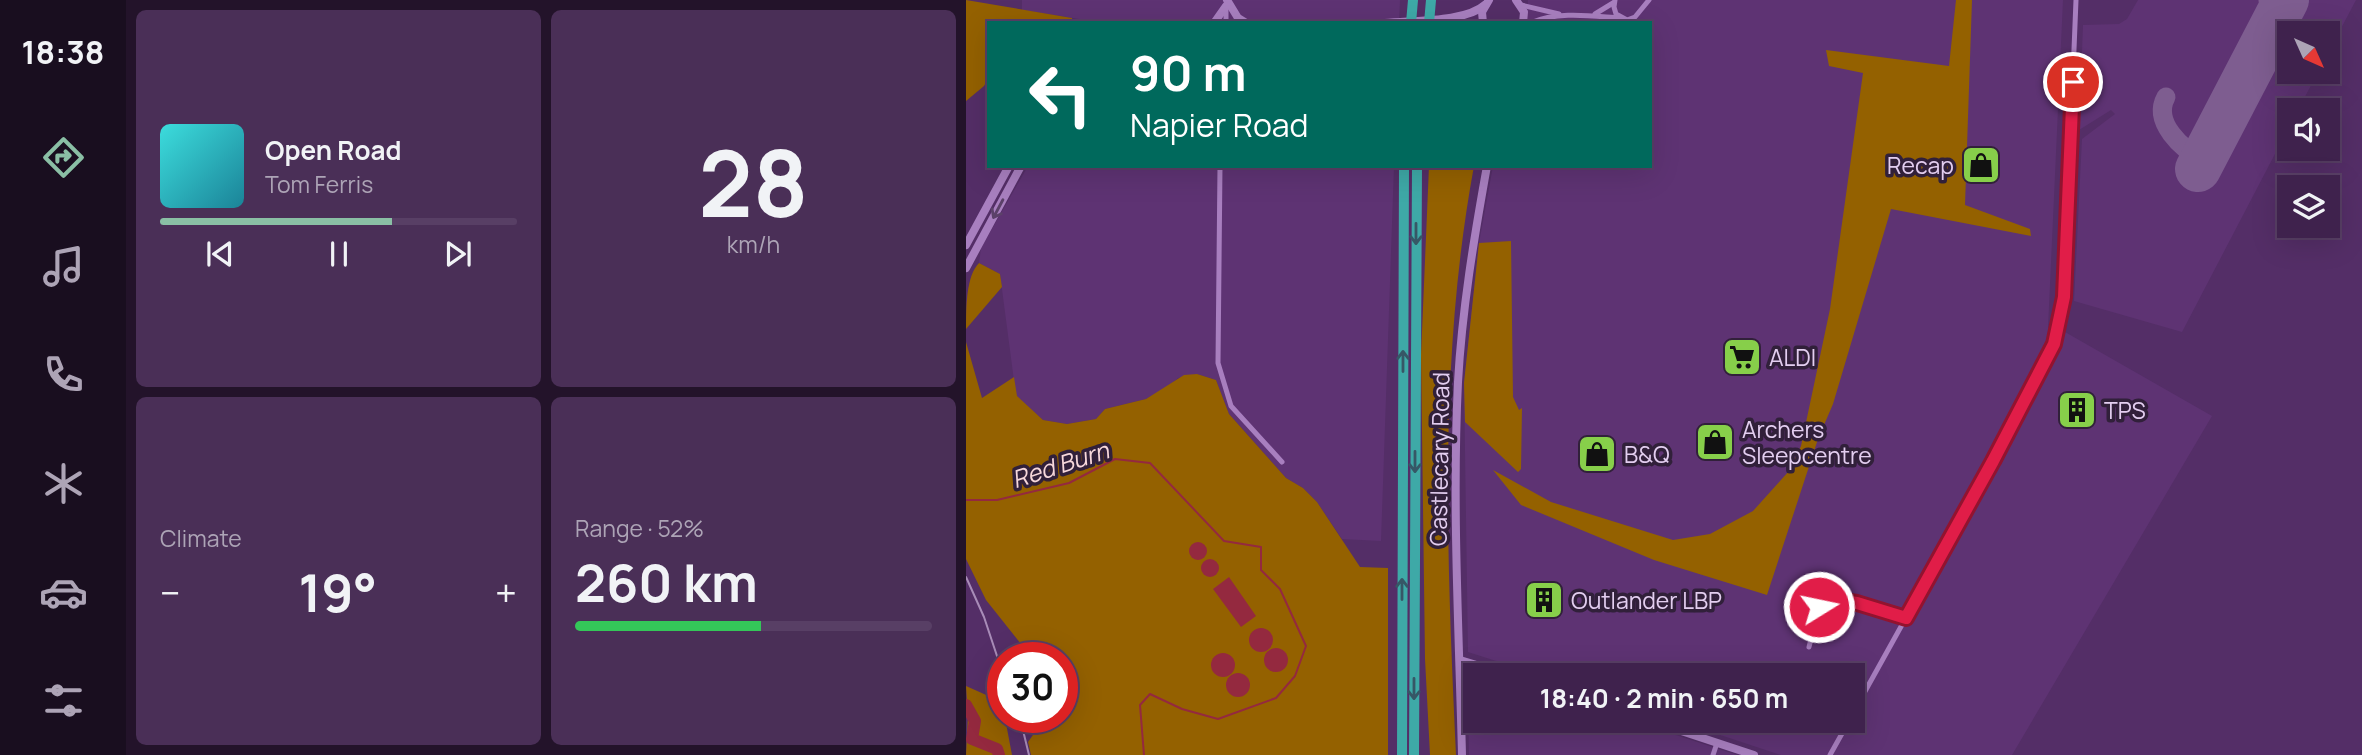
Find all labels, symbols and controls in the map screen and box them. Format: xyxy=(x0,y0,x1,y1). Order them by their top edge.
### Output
north arrow xyxy=(2277,21,2340,84)
map controls xyxy=(2277,21,2340,238)
text: 18:38 xyxy=(22,30,104,74)
text: 90 m xyxy=(1130,39,1247,106)
icon: left xyxy=(1015,49,1106,140)
pin xyxy=(2043,52,2103,112)
icon: arrive xyxy=(2054,63,2092,101)
button: sound xyxy=(2277,98,2340,161)
text: Napier Road xyxy=(1130,103,1309,147)
text: 28 xyxy=(699,120,808,244)
text: Open Road xyxy=(265,132,401,168)
icon: directions xyxy=(39,133,88,182)
shop icon: Recap xyxy=(1960,144,2002,186)
place label: Recap xyxy=(1887,149,1954,181)
text: Tom Ferris xyxy=(265,168,373,200)
button: layers xyxy=(2277,175,2340,238)
one-way arrow xyxy=(991,198,1005,218)
one-way arrow xyxy=(1409,223,1423,246)
text: km/h xyxy=(727,228,780,260)
icon: previous xyxy=(201,235,239,273)
icon: pause xyxy=(320,235,358,273)
icon: next xyxy=(439,235,477,273)
icon: music xyxy=(39,242,88,291)
supermarket icon: ALDI xyxy=(1721,336,1763,378)
place label: ALDI xyxy=(1769,341,1816,373)
icon: phone xyxy=(39,350,88,399)
one-way arrow xyxy=(1396,350,1410,373)
street label: Castlecary Road xyxy=(1421,372,1457,546)
building icon: TPS xyxy=(2056,389,2098,431)
place label: TPS xyxy=(2104,394,2146,426)
place label: Archers Sleepcentre xyxy=(1742,413,1872,471)
shop icon: Archers Sleepcentre xyxy=(1694,421,1736,463)
water label: Red Burn xyxy=(1007,433,1113,495)
shop icon: B&Q xyxy=(1576,433,1618,475)
place label: B&Q xyxy=(1624,438,1670,470)
one-way arrow xyxy=(1408,450,1422,473)
icon: climate xyxy=(39,459,88,508)
text: Range · 52% xyxy=(575,512,704,544)
text: Climate xyxy=(160,522,242,554)
text: 260 km xyxy=(575,547,758,618)
text: 19° xyxy=(299,557,377,628)
text: − xyxy=(160,566,181,618)
text: + xyxy=(495,566,517,618)
icon: car xyxy=(39,568,88,617)
position arrow xyxy=(1782,570,1856,644)
one-way arrow xyxy=(1395,578,1409,601)
building icon: Outlander LBP xyxy=(1523,579,1565,621)
place label: Outlander LBP xyxy=(1571,584,1722,616)
speed limit sign: 30 xyxy=(987,642,1078,733)
icon: filters xyxy=(39,676,88,725)
one-way arrow xyxy=(1407,678,1421,701)
text: 18:40 · 2 min · 650 m xyxy=(1540,680,1788,716)

